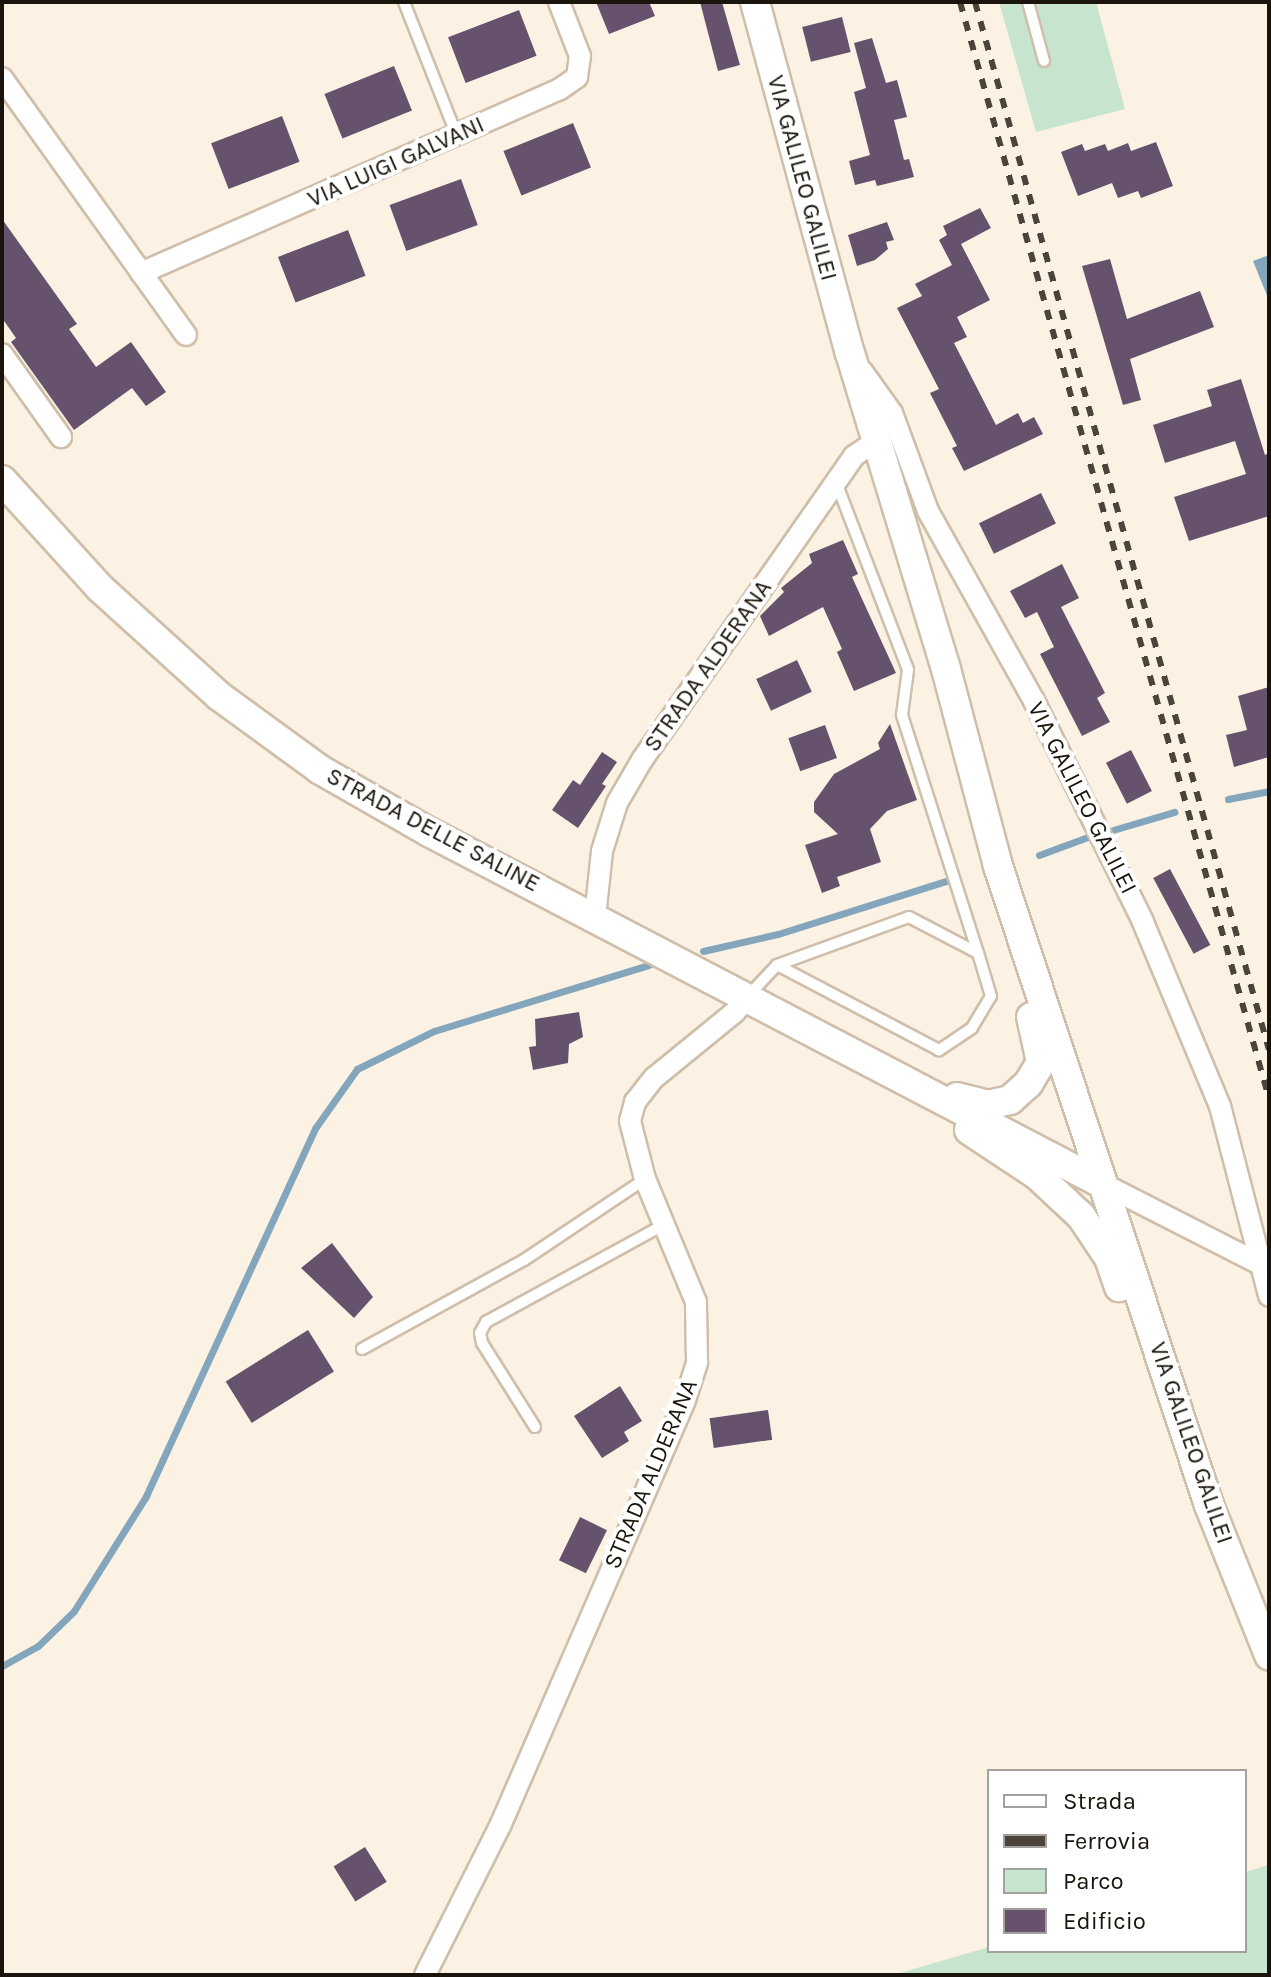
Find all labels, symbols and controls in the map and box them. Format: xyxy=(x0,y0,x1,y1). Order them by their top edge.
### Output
street label: VIA GALILEO GALILEI xyxy=(761,72,843,284)
street label: VIA LUIGI GALVANI xyxy=(303,110,489,214)
street label: STRADA ALDERANA xyxy=(638,574,778,758)
street label: VIA GALILEO GALILEI xyxy=(1021,697,1143,899)
street label: STRADA DELLE SALINE xyxy=(321,762,545,898)
street label: VIA GALILEO GALILEI xyxy=(1143,1338,1239,1548)
street label: STRADA ALDERANA xyxy=(598,1375,704,1573)
legend xyxy=(987,1769,1247,1953)
text: Strada xyxy=(1063,1787,1136,1815)
text: Ferrovia xyxy=(1063,1827,1150,1855)
text: Parco xyxy=(1063,1867,1124,1895)
text: Edificio xyxy=(1063,1907,1146,1935)

